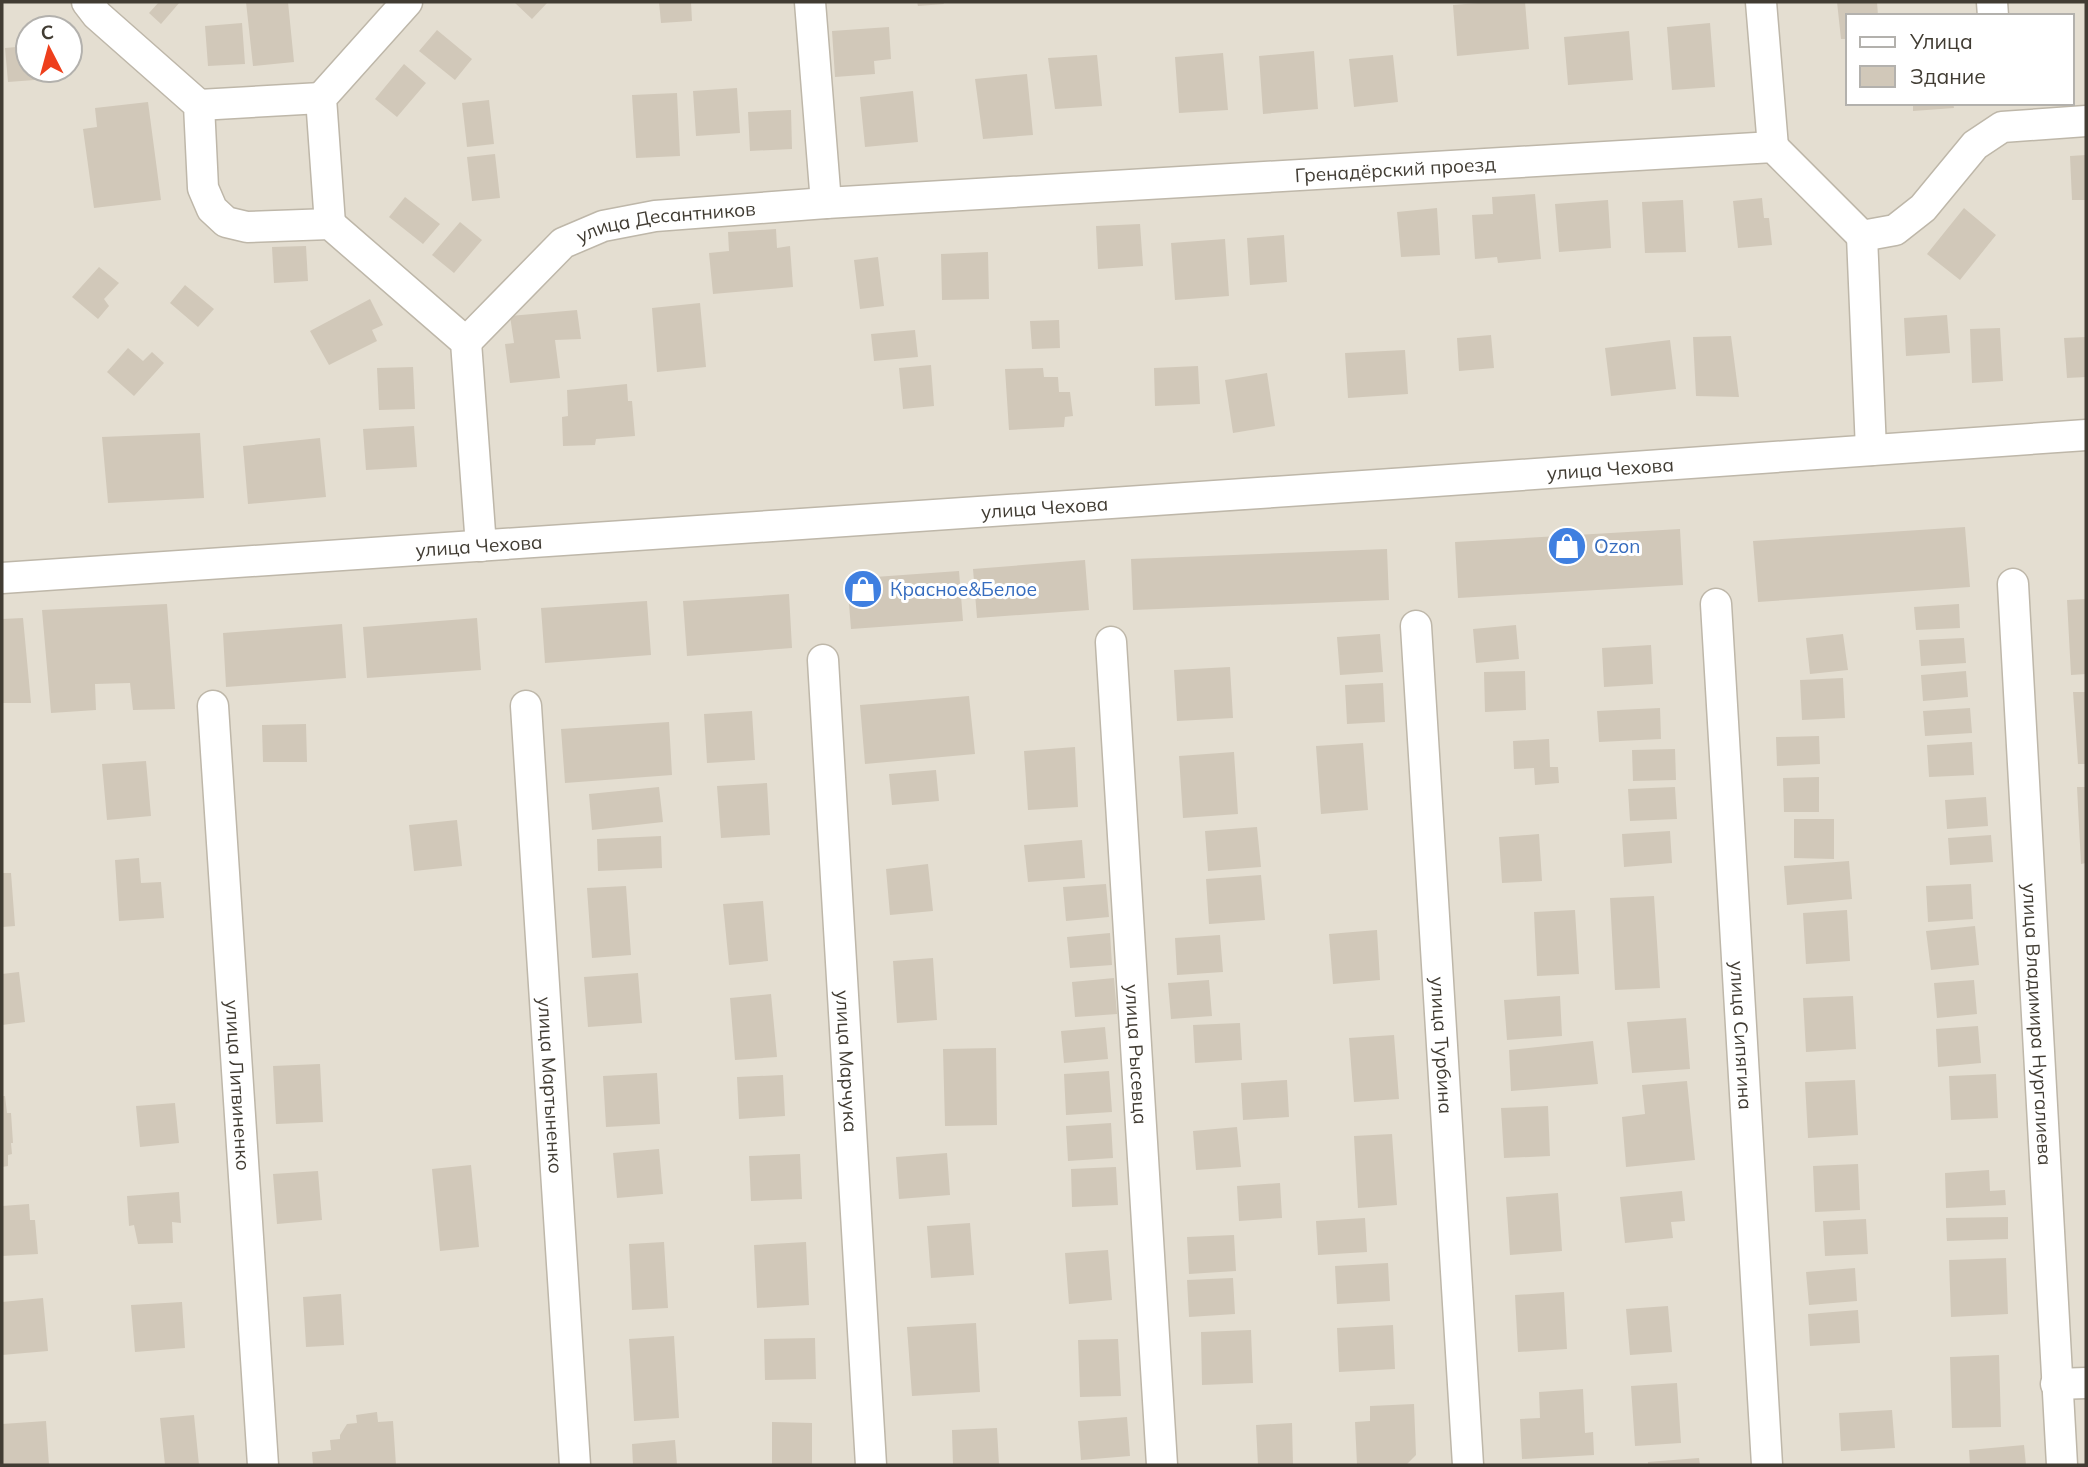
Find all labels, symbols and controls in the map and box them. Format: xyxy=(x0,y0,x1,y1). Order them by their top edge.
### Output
north arrow xyxy=(14,14,84,84)
legend xyxy=(1846,14,2074,105)
text: С xyxy=(39,19,55,45)
text: Улица xyxy=(1909,28,1973,54)
text: Здание xyxy=(1910,63,1986,89)
street label: Гренадёрский проезд xyxy=(1294,151,1497,187)
street label: улица Десантников xyxy=(573,196,757,248)
street label: улица Чехова xyxy=(1546,452,1675,485)
street label: улица Чехова xyxy=(980,491,1109,524)
shop icon: Ozon xyxy=(1546,525,1588,567)
street label: улица Чехова xyxy=(415,529,543,562)
place label: Ozon xyxy=(1594,534,1640,558)
shop icon: Красное&Белое xyxy=(842,568,884,610)
place label: Красное&Белое xyxy=(890,577,1037,601)
street label: улица Владимира Нургалиева xyxy=(2018,882,2057,1166)
street label: улица Сипягина xyxy=(1725,960,1758,1110)
street label: улица Турбина xyxy=(1426,976,1458,1115)
street label: улица Рысевца xyxy=(1120,983,1153,1125)
street label: улица Марчука xyxy=(831,989,863,1133)
street label: улица Мартыненко xyxy=(533,996,568,1174)
street label: улица Литвиненко xyxy=(220,999,256,1171)

